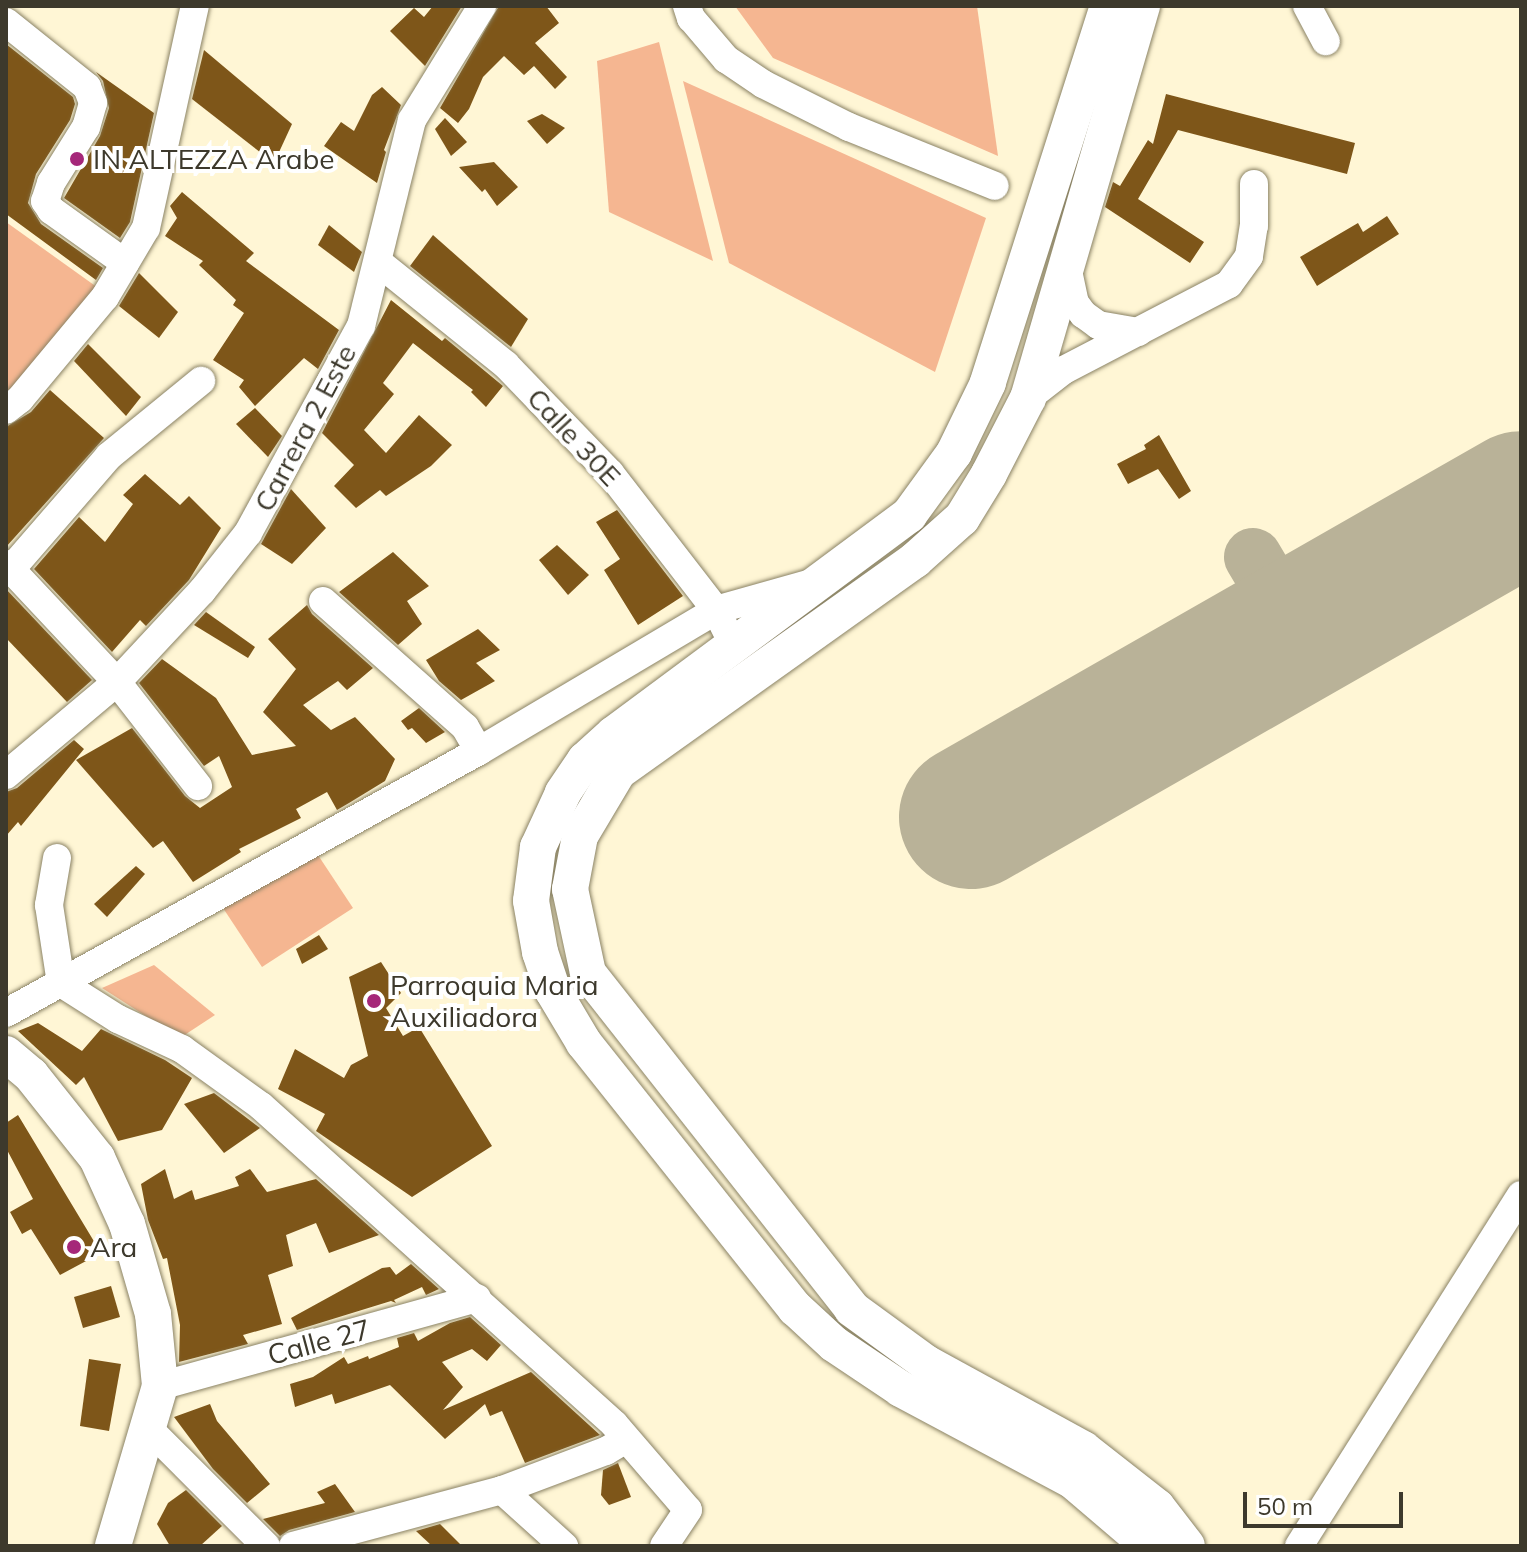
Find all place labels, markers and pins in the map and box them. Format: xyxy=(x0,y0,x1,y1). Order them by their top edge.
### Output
place label: IN ALTEZZA Arabe xyxy=(93,142,335,176)
marker: IN ALTEZZA Arabe xyxy=(68,150,86,168)
place label: Parroquia Maria Auxiliadora xyxy=(390,968,599,1034)
marker: Parroquia Maria Auxiliadora xyxy=(365,992,383,1010)
place label: Ara xyxy=(90,1230,137,1264)
marker: Ara xyxy=(65,1238,83,1256)

